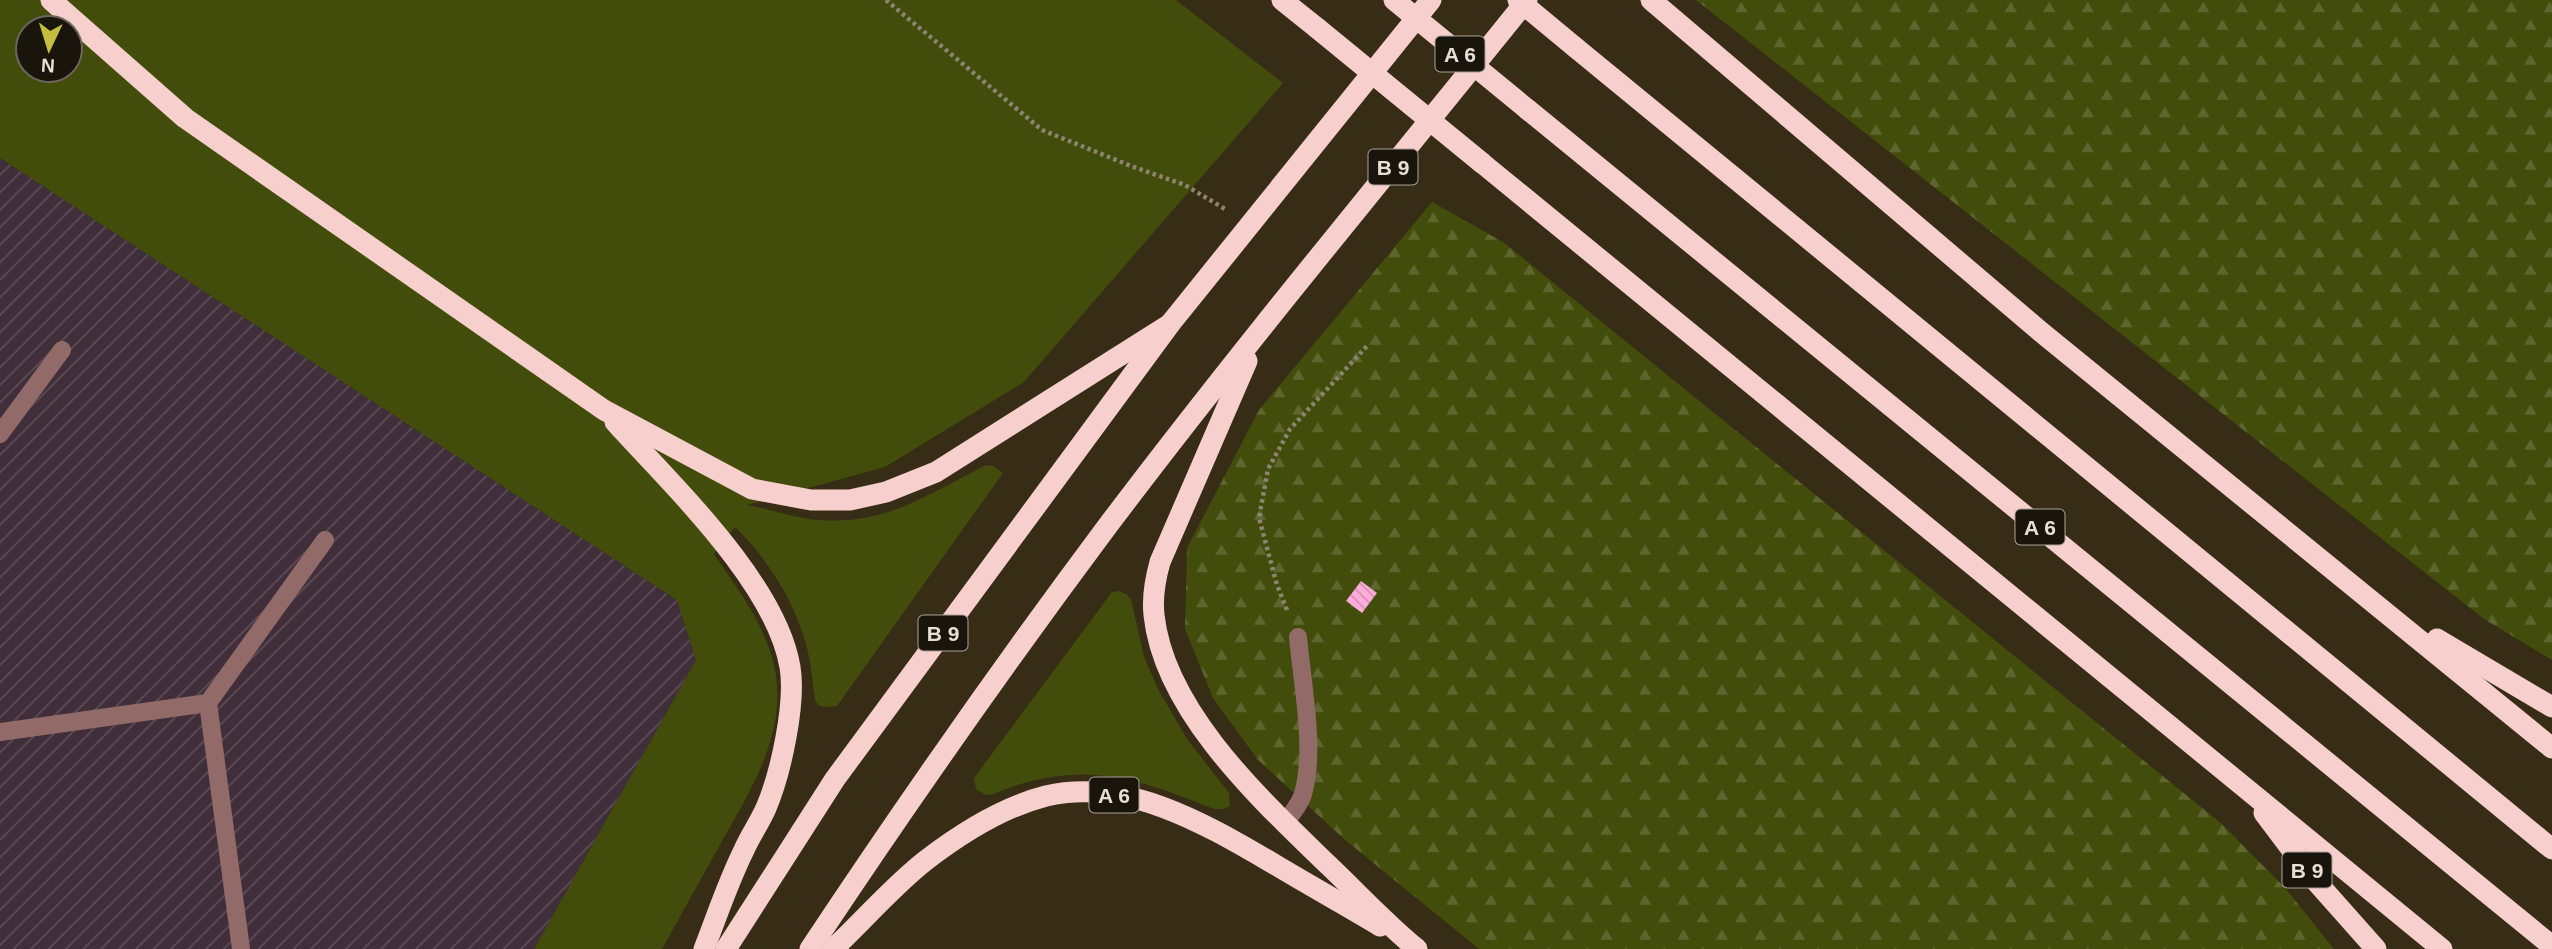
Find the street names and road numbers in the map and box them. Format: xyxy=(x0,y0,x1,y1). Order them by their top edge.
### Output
road number: A 6 xyxy=(1436,36,1484,72)
road number: B 9 xyxy=(1368,150,1418,184)
road number: A 6 xyxy=(2016,510,2064,544)
road number: B 9 xyxy=(918,616,968,650)
road number: A 6 xyxy=(1090,778,1138,812)
road number: B 9 xyxy=(2282,852,2332,888)

